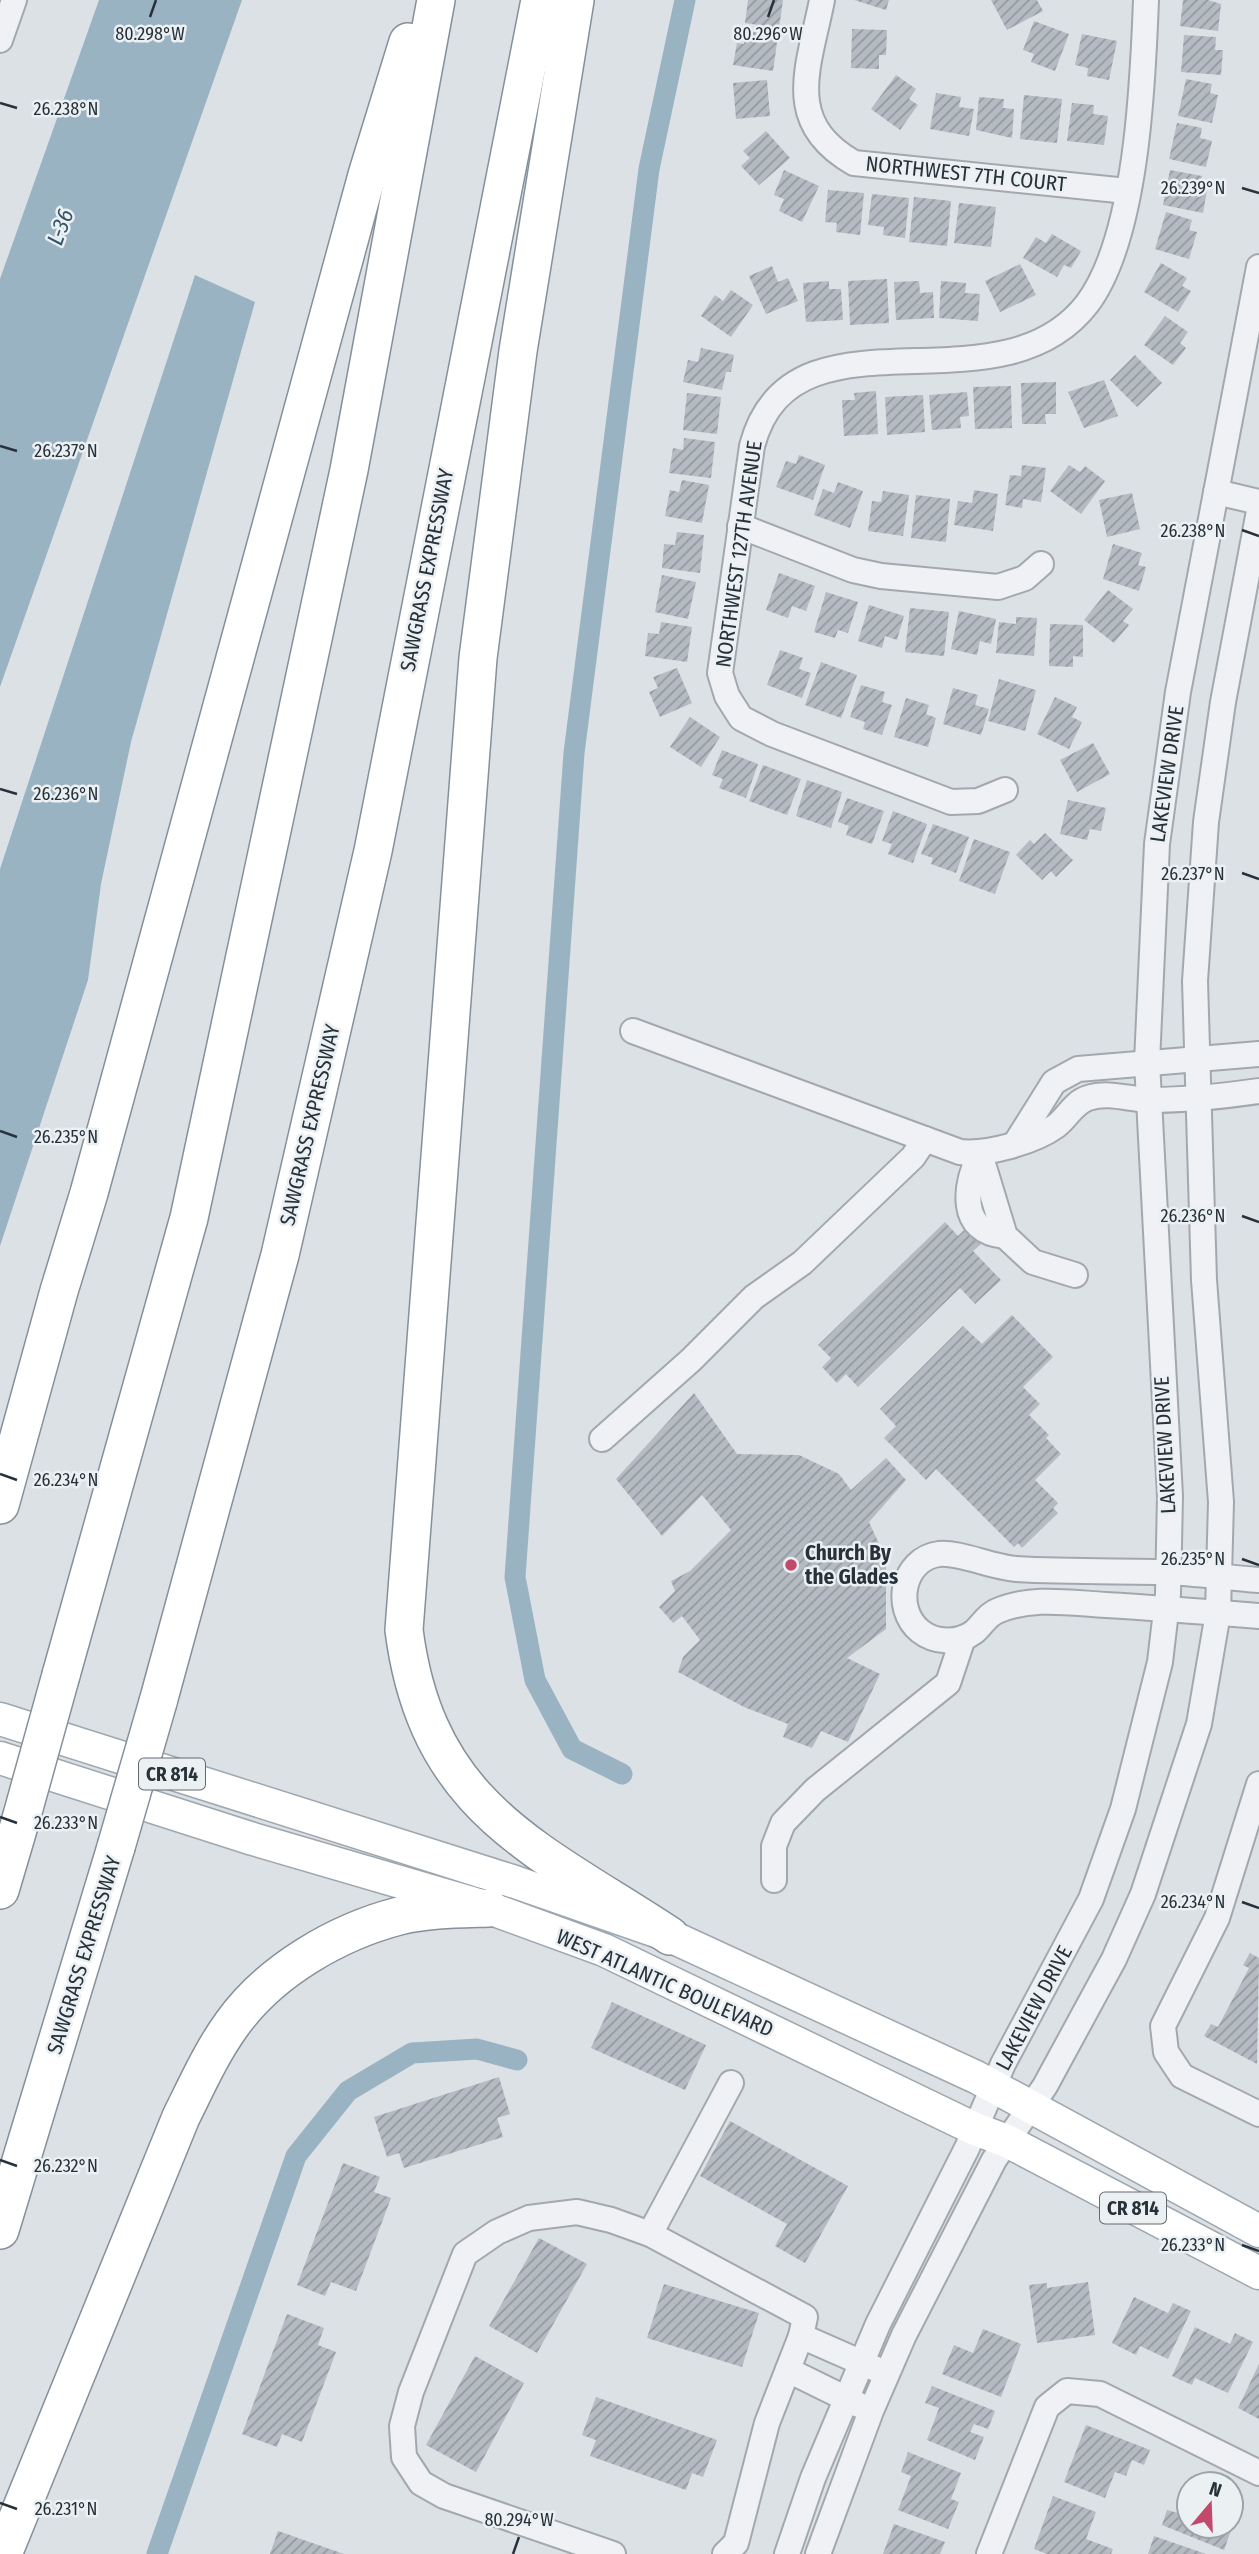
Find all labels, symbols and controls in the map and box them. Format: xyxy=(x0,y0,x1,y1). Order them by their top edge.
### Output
text: 80.298°W xyxy=(115,23,185,45)
text: 80.296°W xyxy=(733,23,803,45)
text: 26.238°N xyxy=(33,98,99,120)
street label: NORTHWEST 7TH COURT xyxy=(864,151,1068,198)
text: 26.239°N xyxy=(1161,177,1225,199)
water label: L-36 xyxy=(41,205,79,249)
street label: NORTHWEST 127TH AVENUE xyxy=(710,439,768,669)
text: 26.237°N xyxy=(34,440,98,462)
street label: SAWGRASS EXPRESSWAY xyxy=(395,466,460,674)
text: 26.238°N xyxy=(1160,520,1226,542)
street label: LAKEVIEW DRIVE xyxy=(1145,704,1189,844)
text: 26.236°N xyxy=(34,783,98,805)
text: 26.237°N xyxy=(1161,863,1225,885)
street label: SAWGRASS EXPRESSWAY xyxy=(274,1021,346,1228)
text: 26.235°N xyxy=(34,1126,98,1148)
text: 26.236°N xyxy=(1161,1205,1225,1227)
street label: LAKEVIEW DRIVE xyxy=(1148,1375,1182,1514)
text: 26.234°N xyxy=(34,1469,98,1491)
place label: Church By the Glades xyxy=(805,1540,898,1590)
text: 26.235°N xyxy=(1161,1548,1225,1570)
marker: Church By the Glades xyxy=(783,1557,799,1573)
road number: CR 814 xyxy=(139,1758,205,1790)
text: 26.233°N xyxy=(34,1812,98,1834)
street label: SAWGRASS EXPRESSWAY xyxy=(41,1852,127,2057)
text: 26.234°N xyxy=(1161,1891,1225,1913)
street label: WEST ATLANTIC BOULEVARD xyxy=(552,1923,778,2043)
street label: LAKEVIEW DRIVE xyxy=(990,1941,1078,2075)
text: 26.232°N xyxy=(34,2155,98,2177)
road number: CR 814 xyxy=(1100,2192,1166,2224)
text: 26.233°N xyxy=(1161,2234,1225,2256)
north arrow xyxy=(1175,2470,1245,2540)
text: N xyxy=(1206,2477,1225,2502)
text: 26.231°N xyxy=(35,2498,97,2520)
text: 80.294°W xyxy=(484,2509,554,2531)

